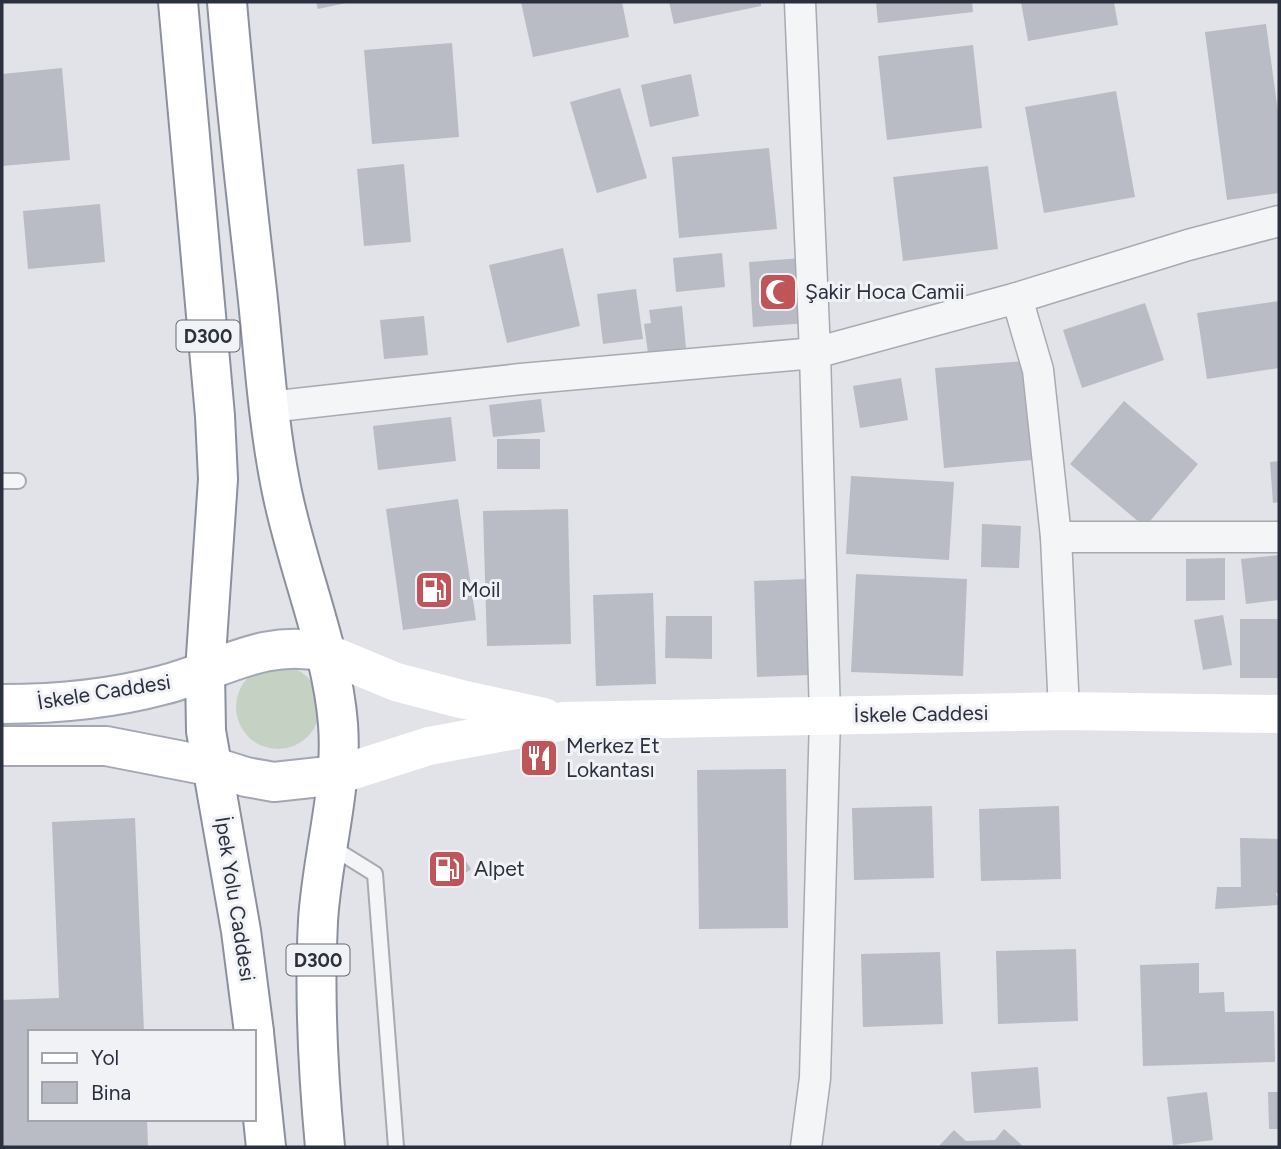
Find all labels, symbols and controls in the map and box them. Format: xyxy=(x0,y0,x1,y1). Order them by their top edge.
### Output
mosque icon: Şakir Hoca Camii xyxy=(757,271,799,313)
place label: Şakir Hoca Camii xyxy=(805,279,965,304)
road number: D300 xyxy=(176,320,240,352)
fuel station icon: Moil xyxy=(413,569,455,611)
place label: Moil xyxy=(461,577,500,602)
street label: İskele Caddesi xyxy=(35,669,172,714)
street label: İskele Caddesi xyxy=(853,700,989,727)
place label: Merkez Et Lokantası xyxy=(566,733,660,782)
restaurant icon: Merkez Et Lokantası xyxy=(518,737,560,779)
street label: İpek Yolu Caddesi xyxy=(210,815,261,983)
fuel station icon: Alpet xyxy=(426,848,468,890)
place label: Alpet xyxy=(474,856,525,881)
road number: D300 xyxy=(286,944,350,976)
legend xyxy=(28,1030,256,1121)
text: Yol xyxy=(91,1045,119,1070)
text: Bina xyxy=(91,1080,131,1105)

